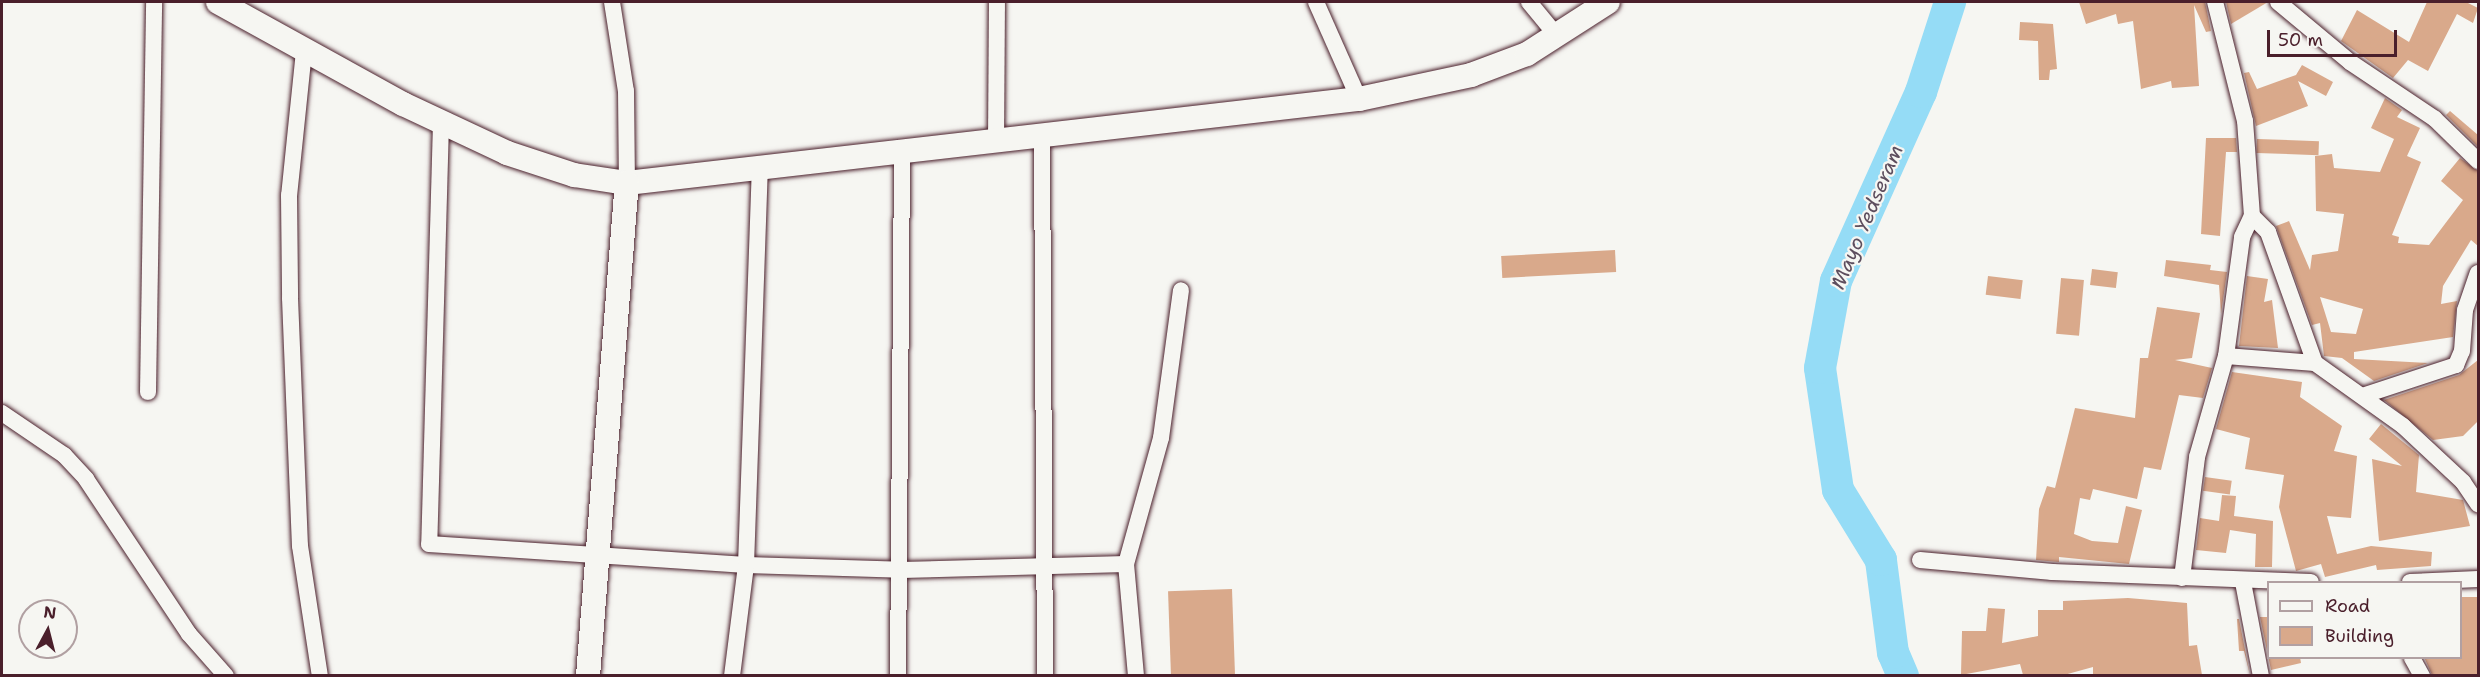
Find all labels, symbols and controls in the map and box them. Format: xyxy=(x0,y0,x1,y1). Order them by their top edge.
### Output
scale bar xyxy=(2270,18,2400,56)
text: 50 m xyxy=(2278,28,2323,52)
water label: Mayo Yedseram xyxy=(1826,141,1908,293)
legend xyxy=(2267,581,2462,659)
text: Road xyxy=(2325,594,2370,618)
north arrow xyxy=(18,599,78,659)
text: N xyxy=(42,601,58,624)
text: Building xyxy=(2325,624,2394,648)

